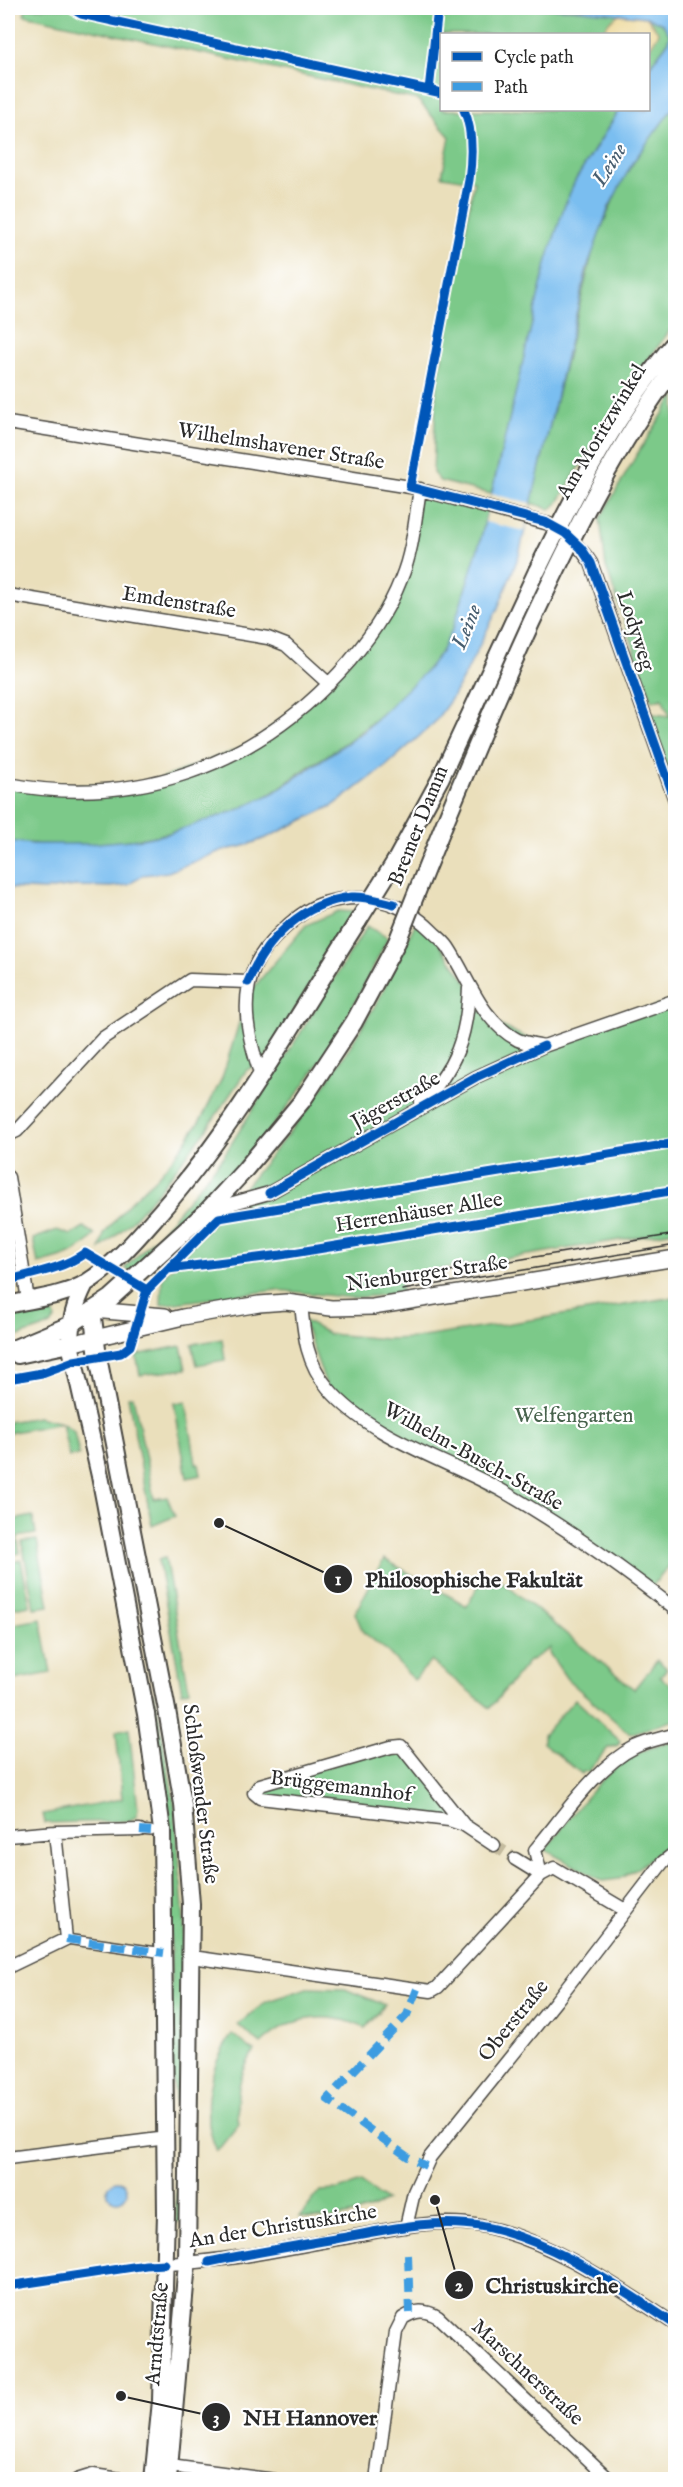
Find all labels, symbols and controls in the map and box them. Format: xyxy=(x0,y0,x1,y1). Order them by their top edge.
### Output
legend xyxy=(440,33,650,111)
text: Cycle path xyxy=(494,47,574,70)
text: Path xyxy=(494,77,528,100)
water label: Leine xyxy=(585,138,634,193)
street label: Am Moritzwinkel xyxy=(550,359,653,505)
street label: Wilhelmshavener Straße xyxy=(176,417,387,477)
street label: Emdenstraße xyxy=(120,581,238,625)
street label: Lodyweg xyxy=(609,588,661,675)
water label: Leine xyxy=(445,600,489,654)
street label: Bremer Damm xyxy=(383,762,455,890)
street label: Jägerstraße xyxy=(345,1065,446,1137)
street label: Herrenhäuser Allee xyxy=(333,1186,505,1240)
street label: Nienburger Straße xyxy=(345,1249,510,1299)
street label: Wilhelm-Busch-Straße xyxy=(378,1396,568,1518)
park label: Welfengarten xyxy=(515,1403,633,1430)
callout: Philosophische Fakultät xyxy=(323,1559,595,1599)
text: Philosophische Fakultät xyxy=(365,1567,583,1595)
text: 1 xyxy=(335,1569,342,1592)
street label: Schloßwender Straße xyxy=(176,1703,224,1886)
street label: Brüggemannhof xyxy=(269,1765,417,1809)
street label: Oberstraße xyxy=(473,1974,555,2068)
street label: An der Christuskirche xyxy=(186,2199,379,2255)
callout: Christuskirche xyxy=(444,2265,630,2305)
text: Christuskirche xyxy=(486,2273,618,2301)
text: 2 xyxy=(455,2275,464,2298)
street label: Arndtstraße xyxy=(140,2281,176,2388)
street label: Marschnerstraße xyxy=(465,2314,589,2432)
callout: NH Hannover xyxy=(201,2397,389,2437)
text: NH Hannover xyxy=(242,2405,378,2433)
text: 3 xyxy=(213,2408,219,2431)

